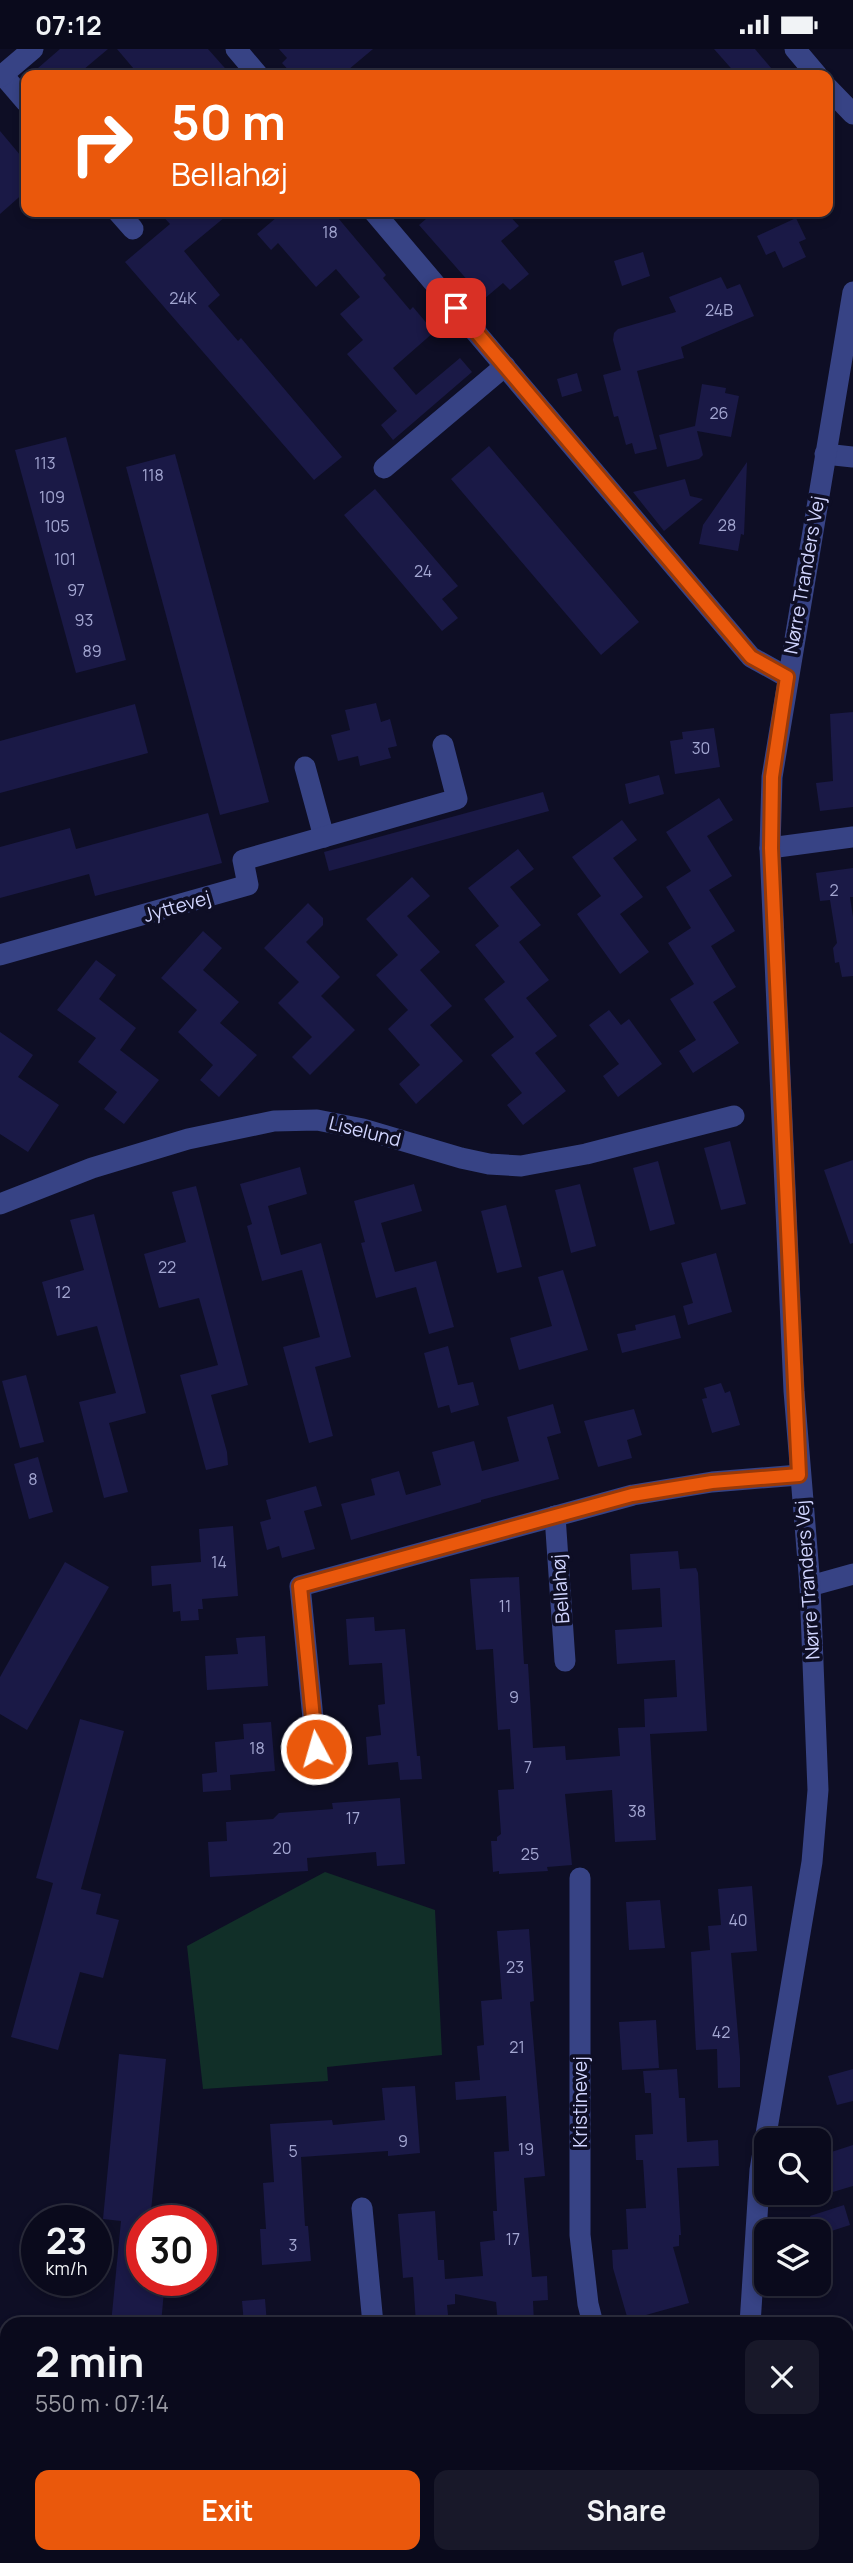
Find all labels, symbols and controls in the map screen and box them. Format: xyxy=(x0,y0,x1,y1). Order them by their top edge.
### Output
text: 07:12 xyxy=(35,7,102,43)
text: 50 m xyxy=(171,88,286,155)
icon: right xyxy=(56,98,147,189)
text: Bellahøj xyxy=(171,152,288,196)
house number: 18 xyxy=(322,221,338,243)
pin xyxy=(426,278,486,338)
house number: 24K xyxy=(169,287,197,309)
icon: arrive xyxy=(437,289,475,327)
house number: 24B xyxy=(705,299,733,321)
house number: 26 xyxy=(709,402,729,424)
house number: 113 xyxy=(34,452,56,474)
house number: 118 xyxy=(142,464,164,486)
house number: 109 xyxy=(39,486,65,508)
street label: Nørre Tranders Vej xyxy=(777,494,831,656)
house number: 28 xyxy=(718,514,736,536)
house number: 105 xyxy=(44,515,70,537)
house number: 101 xyxy=(54,548,76,570)
house number: 24 xyxy=(414,560,432,582)
house number: 97 xyxy=(67,579,85,601)
house number: 93 xyxy=(75,609,93,631)
house number: 89 xyxy=(82,640,102,662)
house number: 30 xyxy=(692,737,710,759)
house number: 2 xyxy=(829,879,839,901)
street label: Jyttevej xyxy=(140,884,214,928)
street label: Liselund xyxy=(326,1110,404,1152)
house number: 22 xyxy=(158,1256,176,1278)
house number: 12 xyxy=(55,1281,71,1303)
house number: 8 xyxy=(28,1468,38,1490)
street label: Nørre Tranders Vej xyxy=(788,1499,826,1661)
house number: 14 xyxy=(211,1551,227,1573)
street label: Bellahøj xyxy=(545,1553,575,1625)
house number: 11 xyxy=(499,1595,511,1617)
house number: 9 xyxy=(509,1686,519,1708)
position arrow xyxy=(279,1712,353,1786)
house number: 18 xyxy=(249,1737,265,1759)
house number: 7 xyxy=(524,1756,532,1778)
house number: 38 xyxy=(628,1800,646,1822)
house number: 17 xyxy=(346,1807,360,1829)
house number: 20 xyxy=(273,1837,291,1859)
house number: 25 xyxy=(521,1843,539,1865)
house number: 40 xyxy=(728,1909,748,1931)
house number: 23 xyxy=(506,1956,524,1978)
house number: 42 xyxy=(712,2021,730,2043)
house number: 21 xyxy=(509,2036,525,2058)
street label: Kristinevej xyxy=(567,2056,593,2148)
map controls xyxy=(754,2128,831,2296)
button: search xyxy=(754,2128,831,2205)
house number: 9 xyxy=(398,2130,408,2152)
house number: 19 xyxy=(518,2138,534,2160)
house number: 5 xyxy=(288,2140,298,2162)
speed limit sign: 30 xyxy=(126,2205,217,2296)
text: 23 xyxy=(46,2217,87,2265)
button: layers xyxy=(754,2219,831,2296)
house number: 17 xyxy=(506,2228,520,2250)
house number: 3 xyxy=(289,2234,297,2256)
text: km/h xyxy=(46,2256,87,2280)
text: 2 min xyxy=(35,2332,144,2390)
button: close xyxy=(745,2340,819,2414)
text: 550 m · 07:14 xyxy=(35,2387,169,2419)
button: Exit xyxy=(35,2470,420,2550)
button: Share xyxy=(434,2470,819,2550)

